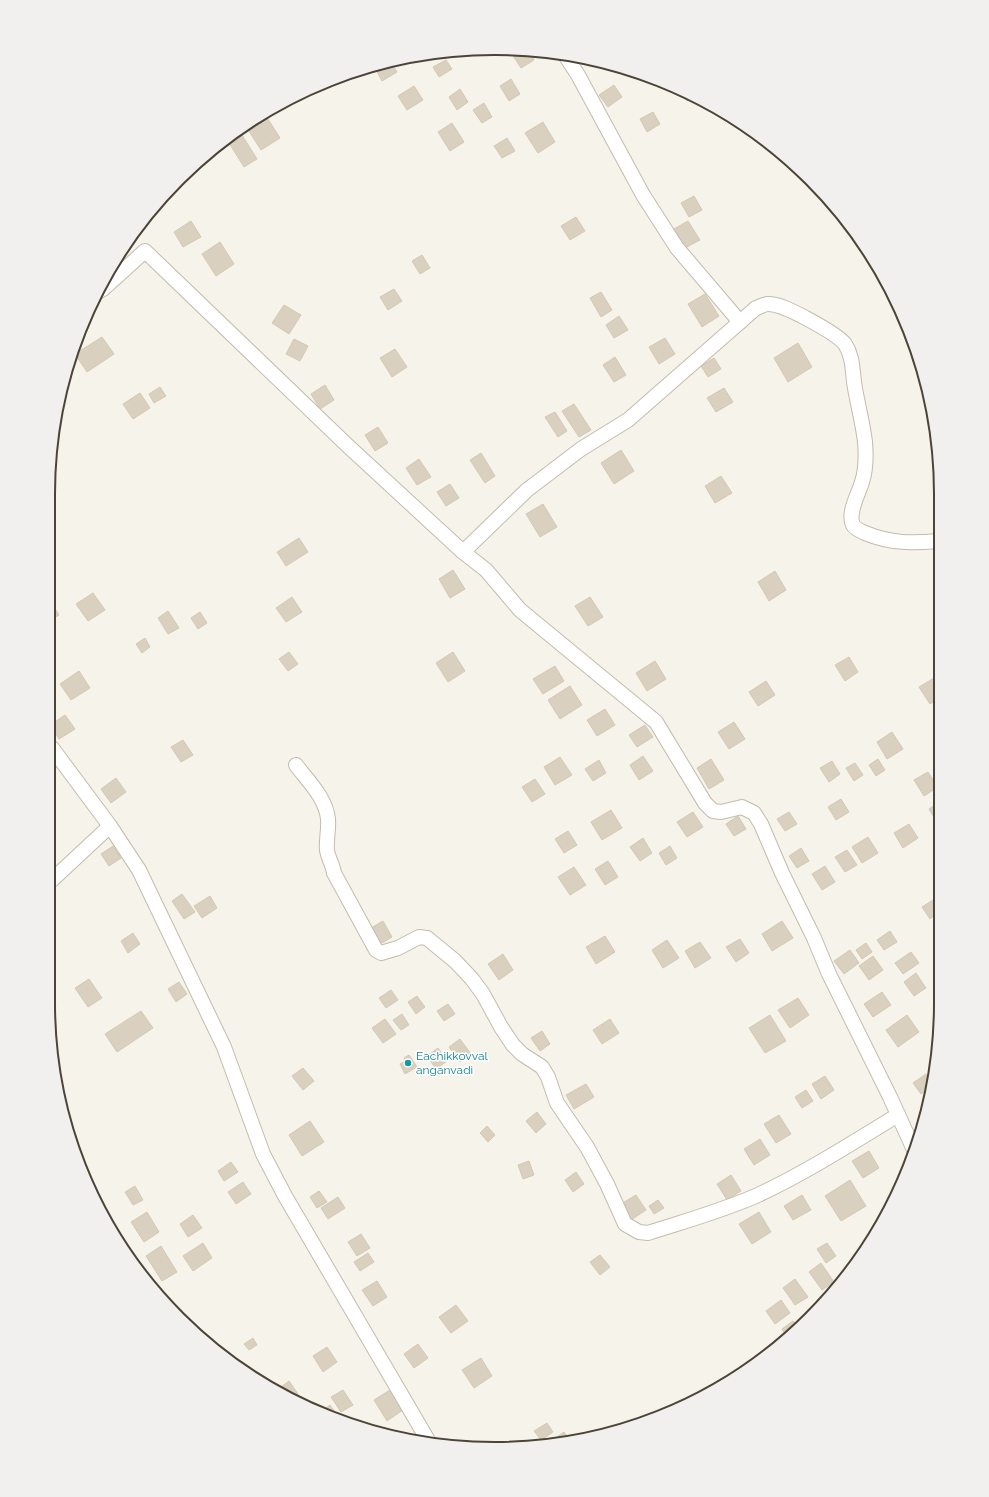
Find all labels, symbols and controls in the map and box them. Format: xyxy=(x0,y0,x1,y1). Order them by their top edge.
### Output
place label: Eachikkovval anganvadi xyxy=(416,1049,489,1077)
marker: Eachikkovval anganvadi xyxy=(403,1058,413,1068)

